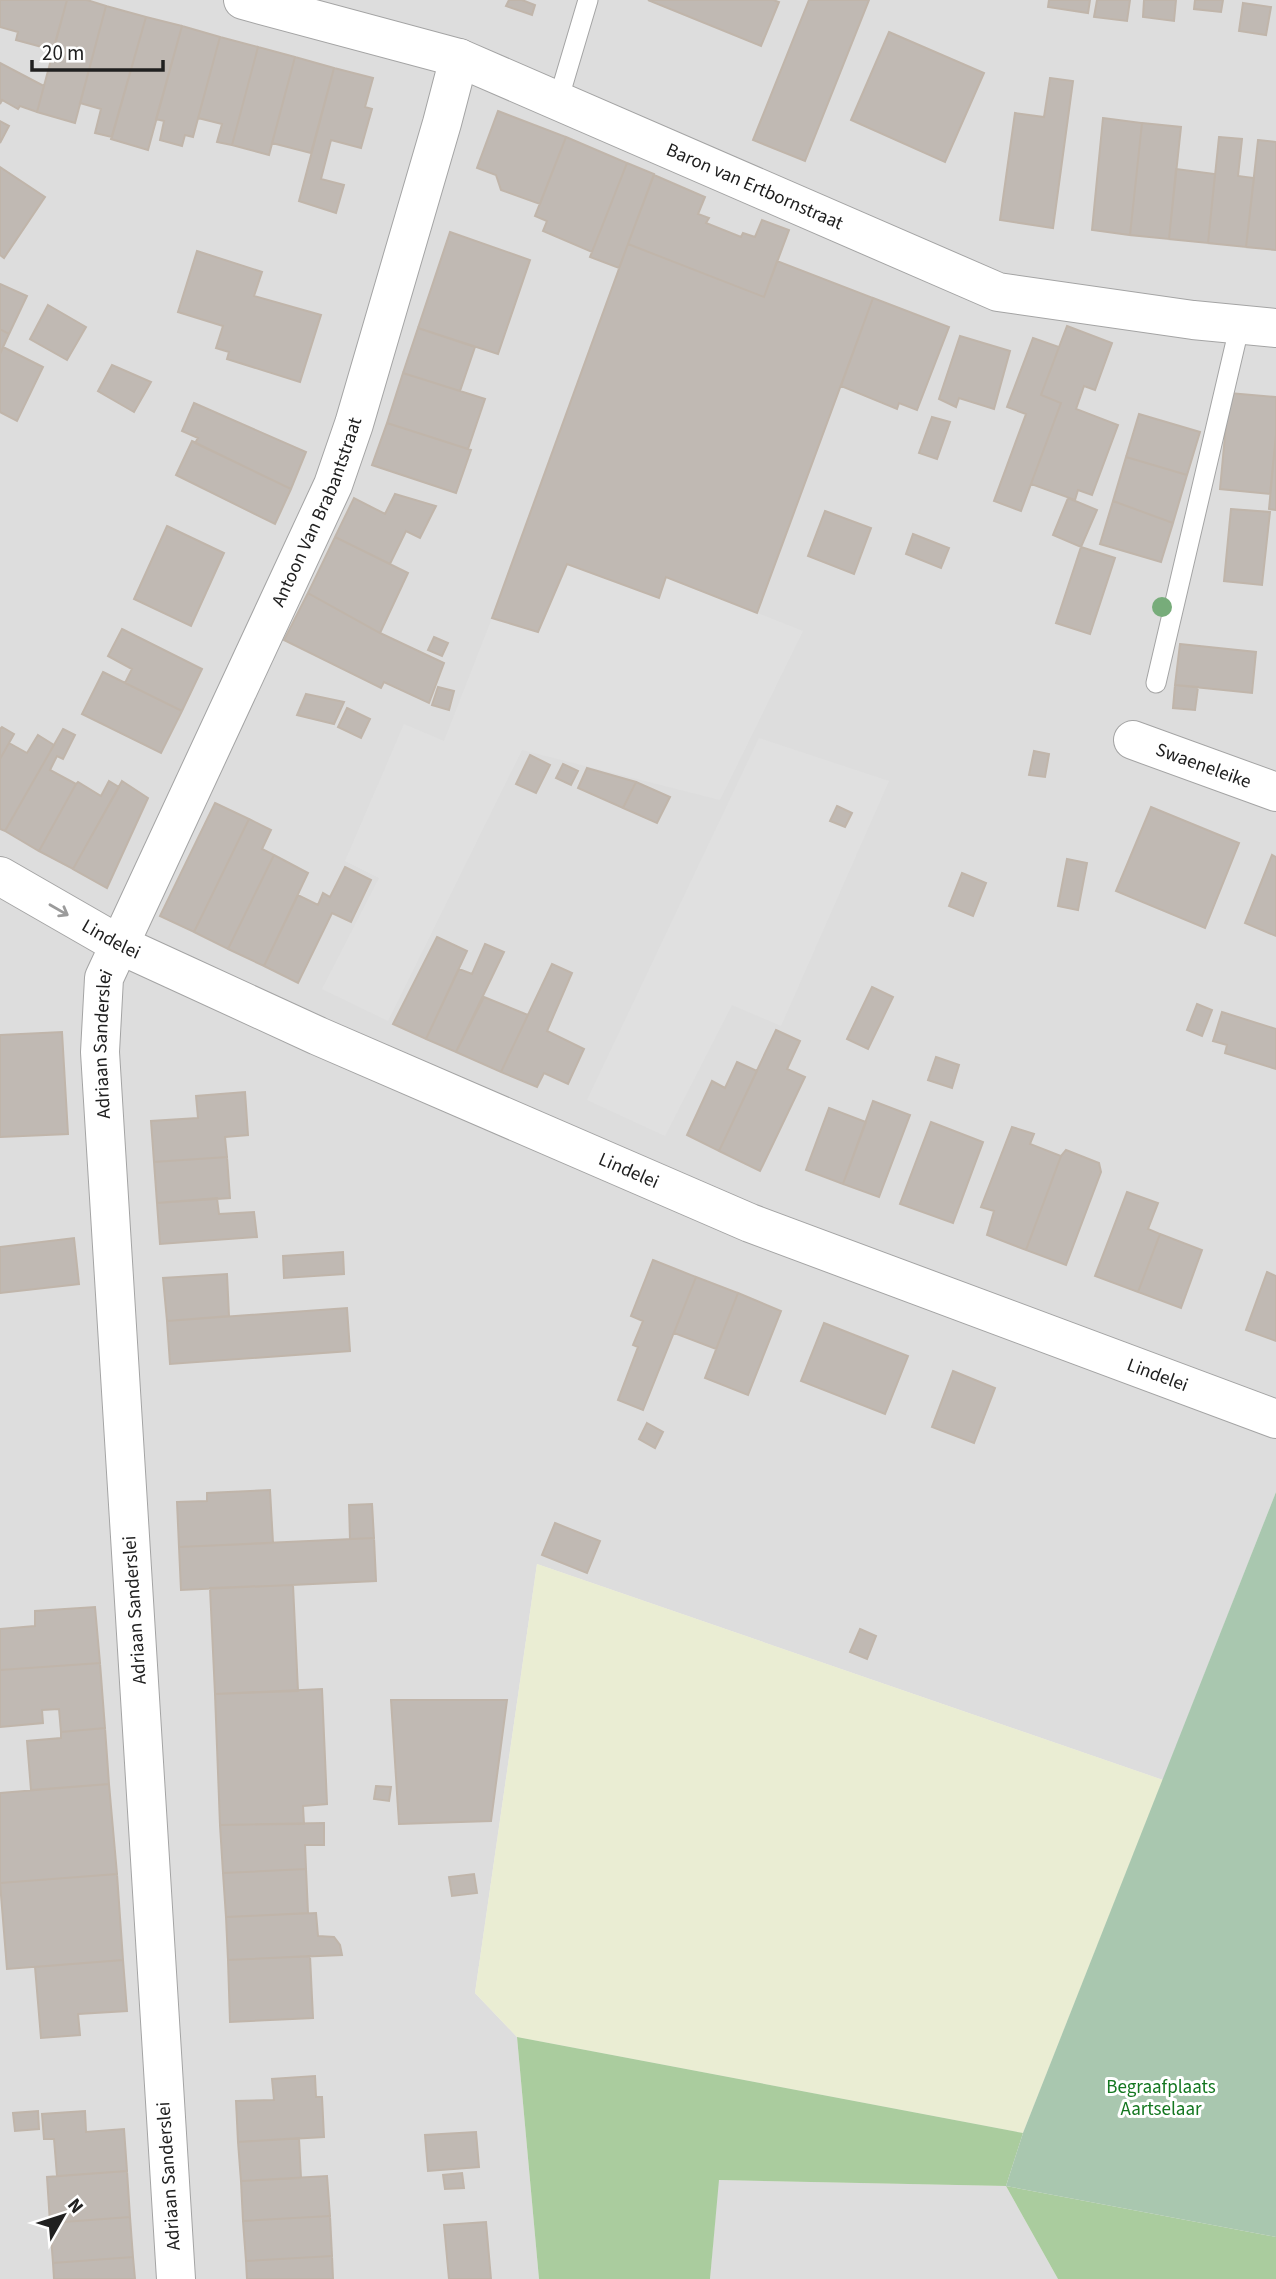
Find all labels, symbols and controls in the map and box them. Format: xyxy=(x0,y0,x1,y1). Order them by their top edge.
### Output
scale bar xyxy=(32,28,163,72)
text: 20 m xyxy=(42,38,84,68)
street label: Baron van Ertbornstraat xyxy=(662,136,848,237)
street label: Antoon Van Brabantstraat xyxy=(265,414,369,611)
street label: Swaeneleike xyxy=(1152,736,1255,795)
one-way arrow xyxy=(49,903,69,917)
street label: Lindelei xyxy=(77,912,145,966)
street label: Adriaan Sanderslei xyxy=(86,965,120,1120)
street label: Lindelei xyxy=(594,1146,663,1195)
street label: Lindelei xyxy=(1123,1351,1192,1399)
street label: Adriaan Sanderslei xyxy=(116,1535,154,1685)
park label: Begraafplaats Aartselaar xyxy=(1106,2074,1216,2123)
street label: Adriaan Sanderslei xyxy=(150,2101,188,2251)
north arrow xyxy=(28,2181,98,2251)
text: N xyxy=(61,2193,90,2220)

